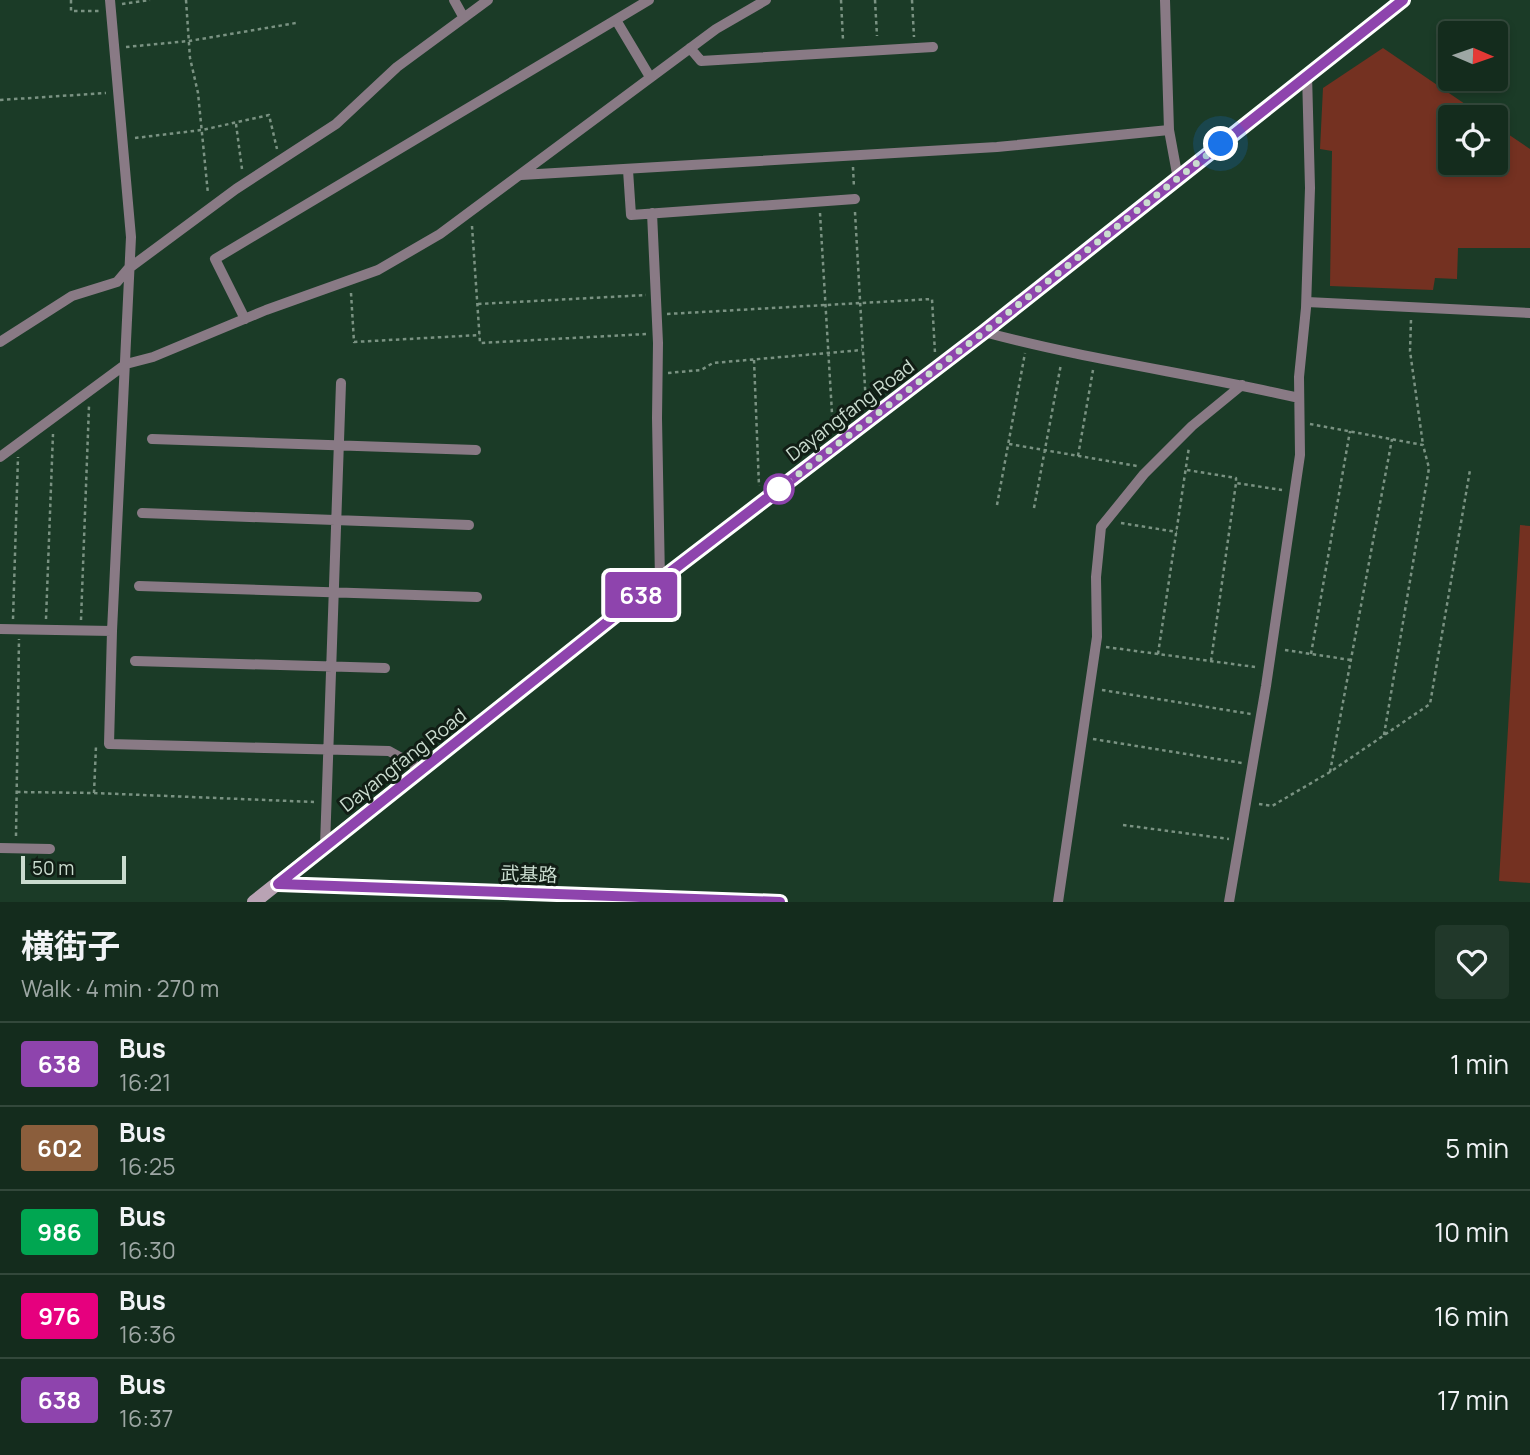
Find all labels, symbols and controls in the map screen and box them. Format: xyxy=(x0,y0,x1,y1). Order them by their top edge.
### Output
north arrow xyxy=(1438,21,1508,91)
map controls xyxy=(1438,21,1508,175)
button: locate xyxy=(1438,105,1508,175)
your location xyxy=(1203,126,1238,161)
street label: Dayangfang Road xyxy=(781,353,919,467)
unlabelled marker xyxy=(764,474,794,504)
line badge: 638 xyxy=(601,572,681,618)
text: 638 xyxy=(619,578,663,611)
street label: Dayangfang Road xyxy=(334,702,472,818)
scale bar xyxy=(21,853,126,885)
text: 50 m xyxy=(32,855,74,881)
street label: 武基路 xyxy=(500,860,558,888)
text: 横街子 xyxy=(21,923,120,968)
button: heart xyxy=(1435,925,1509,999)
text: Walk · 4 min · 270 m xyxy=(21,972,219,1004)
text: Bus xyxy=(119,1030,166,1066)
text: 1 min xyxy=(1450,1046,1509,1082)
text: 638 xyxy=(38,1047,81,1080)
text: 16:21 xyxy=(119,1066,171,1098)
text: Bus xyxy=(119,1114,166,1150)
text: 5 min xyxy=(1445,1130,1509,1166)
text: 602 xyxy=(37,1131,82,1164)
text: 16:25 xyxy=(119,1150,176,1182)
text: Bus xyxy=(119,1198,166,1234)
text: 10 min xyxy=(1434,1214,1509,1250)
text: 986 xyxy=(37,1215,82,1248)
text: 16:30 xyxy=(119,1234,176,1266)
text: Bus xyxy=(119,1282,166,1318)
text: 16 min xyxy=(1434,1298,1509,1334)
text: 976 xyxy=(38,1299,81,1332)
text: 16:36 xyxy=(119,1318,176,1350)
text: Bus xyxy=(119,1366,166,1402)
text: 17 min xyxy=(1437,1382,1509,1418)
text: 638 xyxy=(38,1383,81,1416)
text: 16:37 xyxy=(119,1402,173,1434)

